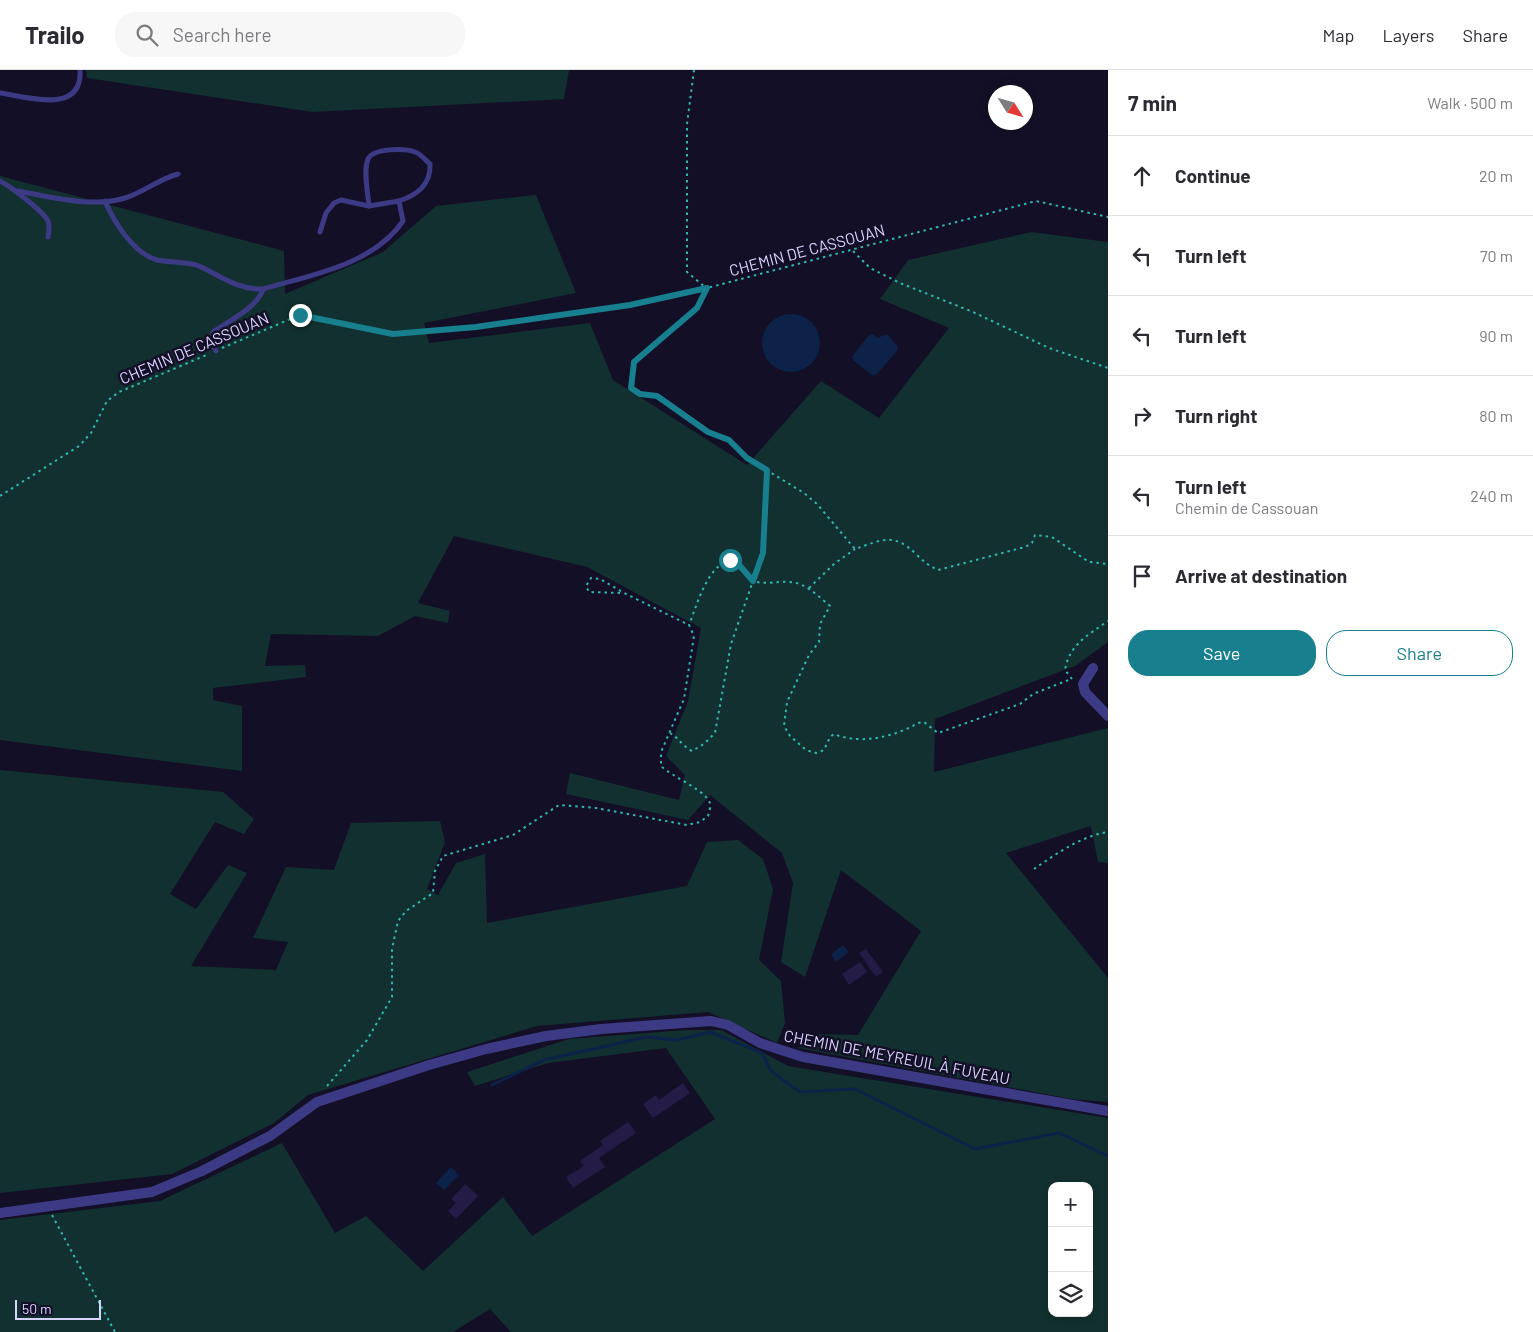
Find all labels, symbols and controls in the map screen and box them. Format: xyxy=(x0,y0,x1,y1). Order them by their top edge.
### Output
search box xyxy=(115,12,465,57)
text: Trailo xyxy=(25,20,85,49)
icon: search xyxy=(133,21,161,49)
text: Search here xyxy=(173,23,272,46)
text: Map xyxy=(1322,24,1354,46)
text: Layers xyxy=(1382,24,1435,46)
text: Share xyxy=(1463,24,1508,46)
north arrow xyxy=(988,85,1033,130)
text: 7 min xyxy=(1128,90,1177,115)
text: Walk · 500 m xyxy=(1427,93,1513,112)
icon: ahead xyxy=(1128,162,1156,190)
text: Continue xyxy=(1175,164,1251,187)
text: 20 m xyxy=(1479,166,1513,185)
street label: CHEMIN DE CASSOUAN xyxy=(727,220,887,279)
icon: left xyxy=(1128,242,1156,270)
text: Turn left xyxy=(1175,244,1246,267)
text: 70 m xyxy=(1480,246,1513,265)
route end xyxy=(289,304,312,327)
street label: CHEMIN DE CASSOUAN xyxy=(116,307,271,388)
icon: left xyxy=(1128,322,1156,350)
text: Turn left xyxy=(1175,324,1246,347)
text: 90 m xyxy=(1479,326,1513,345)
icon: right xyxy=(1128,402,1156,430)
text: Turn right xyxy=(1175,404,1257,427)
text: 80 m xyxy=(1479,406,1513,425)
text: Turn left xyxy=(1175,475,1246,498)
icon: left xyxy=(1128,482,1156,510)
text: 240 m xyxy=(1470,486,1513,505)
text: Chemin de Cassouan xyxy=(1175,498,1318,517)
route start xyxy=(719,549,742,572)
icon: arrive xyxy=(1128,562,1156,590)
text: Arrive at destination xyxy=(1175,564,1347,587)
button: Save xyxy=(1128,630,1316,676)
button: Share xyxy=(1326,630,1513,676)
street label: CHEMIN DE MEYREUIL À FUVEAU xyxy=(782,1025,1012,1088)
map controls xyxy=(1048,1182,1093,1317)
button: + xyxy=(1048,1182,1093,1227)
button: − xyxy=(1048,1227,1093,1272)
button: layers xyxy=(1048,1272,1093,1317)
scale bar xyxy=(15,1297,101,1320)
text: 50 m xyxy=(22,1300,51,1317)

